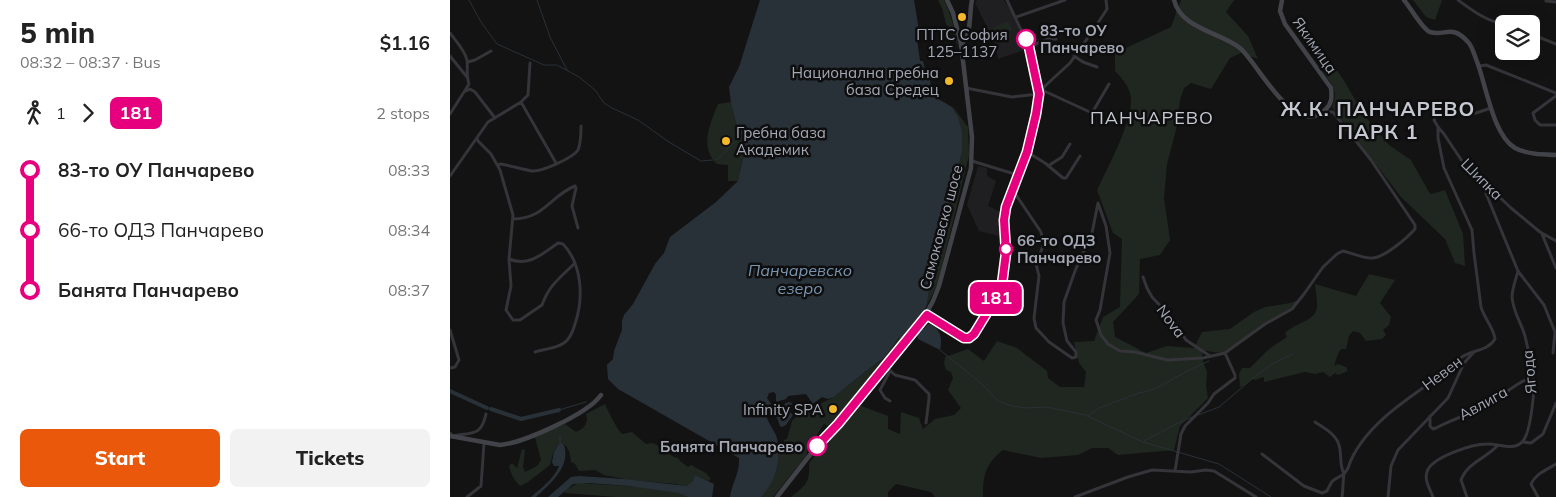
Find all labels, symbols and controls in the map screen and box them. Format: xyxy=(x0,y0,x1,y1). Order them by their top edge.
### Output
marker: ПТТС София 125–1137 xyxy=(956,11,968,23)
street label: Якимица xyxy=(1289,13,1341,77)
text: 5 min xyxy=(20,15,95,50)
map controls xyxy=(1495,15,1540,60)
button: layers xyxy=(1495,15,1540,60)
place label: 83-то ОУ Панчарево xyxy=(1040,21,1124,57)
place label: ПТТС София 125–1137 xyxy=(916,25,1008,61)
marker: 83-то ОУ Панчарево xyxy=(1016,29,1036,49)
text: $1.16 xyxy=(380,31,430,55)
text: 08:32 – 08:37 · Bus xyxy=(20,52,161,72)
place label: Национална гребна база Средец xyxy=(792,63,939,99)
marker: Национална гребна база Средец xyxy=(943,75,955,87)
district label: Ж.К. ПАНЧАРЕВО ПАРК 1 xyxy=(1281,96,1475,144)
icon: walk xyxy=(20,99,48,127)
icon: forward xyxy=(74,99,102,127)
text: 181 xyxy=(120,101,152,124)
text: 1 xyxy=(56,103,66,123)
text: 2 stops xyxy=(376,103,430,123)
district label: ПАНЧАРЕВО xyxy=(1090,106,1214,129)
place label: Гребна база Академик xyxy=(736,123,826,159)
marker: Гребна база Академик xyxy=(720,135,732,147)
street label: Шипка xyxy=(1457,154,1507,204)
text: 83-то ОУ Панчарево xyxy=(58,158,254,182)
text: 08:33 xyxy=(388,160,430,180)
street label: Самоковско шосе xyxy=(915,163,967,291)
text: 66-то ОДЗ Панчарево xyxy=(58,218,264,242)
text: 08:34 xyxy=(388,220,430,240)
place label: 66-то ОДЗ Панчарево xyxy=(1017,231,1101,267)
marker: 66-то ОДЗ Панчарево xyxy=(999,242,1013,256)
water label: Панчаревско езеро xyxy=(748,260,852,298)
text: Банята Панчарево xyxy=(58,278,239,302)
text: 08:37 xyxy=(388,280,430,300)
line badge: 181 xyxy=(967,282,1025,314)
text: 181 xyxy=(980,286,1012,309)
street label: Nova xyxy=(1152,301,1190,341)
street label: Ягода xyxy=(1518,349,1540,395)
street label: Невен xyxy=(1418,352,1466,394)
street label: Авлига xyxy=(1455,382,1511,424)
place label: Infinity SPA xyxy=(743,400,823,419)
marker: Infinity SPA xyxy=(827,403,839,415)
button: Start xyxy=(20,429,220,487)
button: Tickets xyxy=(230,429,430,487)
marker: Банята Панчарево xyxy=(807,436,827,456)
place label: Банята Панчарево xyxy=(660,437,803,456)

